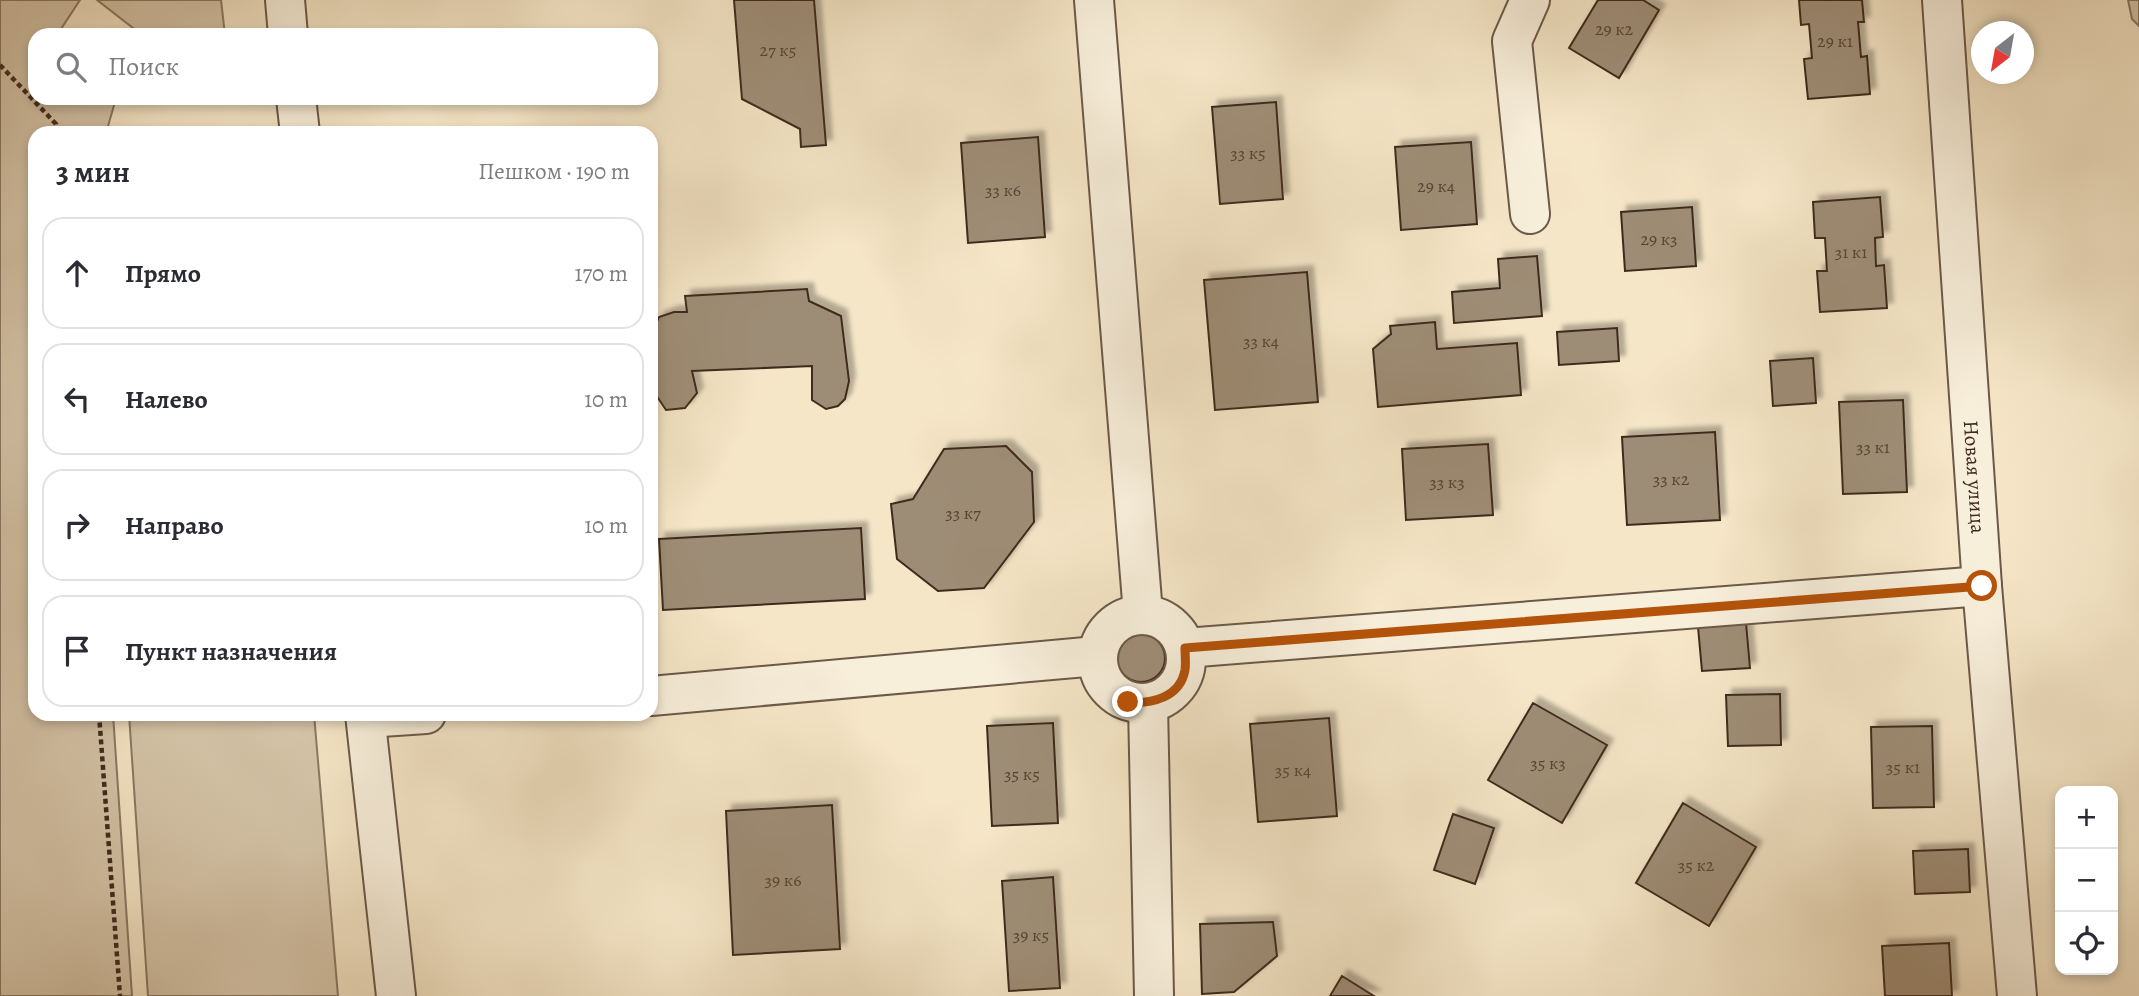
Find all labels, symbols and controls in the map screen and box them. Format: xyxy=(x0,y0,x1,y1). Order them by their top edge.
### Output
house number: 29 к2 xyxy=(1595,17,1634,41)
north arrow xyxy=(1971,21,2034,84)
search box xyxy=(28,28,658,105)
house number: 29 к1 xyxy=(1817,29,1853,53)
house number: 27 к5 xyxy=(760,38,796,62)
icon: search xyxy=(52,48,90,86)
text: Поиск xyxy=(108,49,179,84)
house number: 33 к5 xyxy=(1230,141,1266,165)
text: 3 мин xyxy=(56,152,130,192)
text: Пешком · 190 m xyxy=(478,156,630,187)
house number: 29 к4 xyxy=(1417,174,1455,198)
house number: 33 к6 xyxy=(985,178,1021,202)
house number: 29 к3 xyxy=(1640,227,1678,251)
house number: 31 к1 xyxy=(1835,240,1867,264)
icon: ahead xyxy=(58,254,96,292)
text: Прямо xyxy=(125,256,201,291)
text: 170 m xyxy=(575,258,628,289)
house number: 33 к4 xyxy=(1243,329,1279,353)
icon: left xyxy=(58,380,96,418)
text: Налево xyxy=(125,382,208,417)
text: 10 m xyxy=(584,384,628,415)
street label: Новая улица xyxy=(1957,419,1992,535)
house number: 33 к1 xyxy=(1856,435,1890,459)
house number: 33 к2 xyxy=(1653,467,1690,491)
house number: 33 к3 xyxy=(1429,470,1465,494)
house number: 33 к7 xyxy=(945,501,981,525)
icon: right xyxy=(58,506,96,544)
text: Направо xyxy=(125,508,224,543)
text: 10 m xyxy=(584,510,628,541)
route start xyxy=(1966,570,1997,601)
icon: arrive xyxy=(58,632,96,670)
text: Пункт назначения xyxy=(125,634,337,669)
route end xyxy=(1112,686,1143,717)
house number: 35 к3 xyxy=(1530,751,1566,775)
house number: 35 к1 xyxy=(1886,755,1920,779)
house number: 35 к4 xyxy=(1275,758,1311,782)
house number: 35 к5 xyxy=(1004,762,1040,786)
map controls xyxy=(2055,786,2118,975)
button: + xyxy=(2055,786,2118,849)
button: − xyxy=(2055,849,2118,912)
house number: 35 к2 xyxy=(1678,853,1715,877)
house number: 39 к6 xyxy=(765,868,801,892)
button: locate xyxy=(2055,912,2118,975)
house number: 39 к5 xyxy=(1013,923,1049,947)

